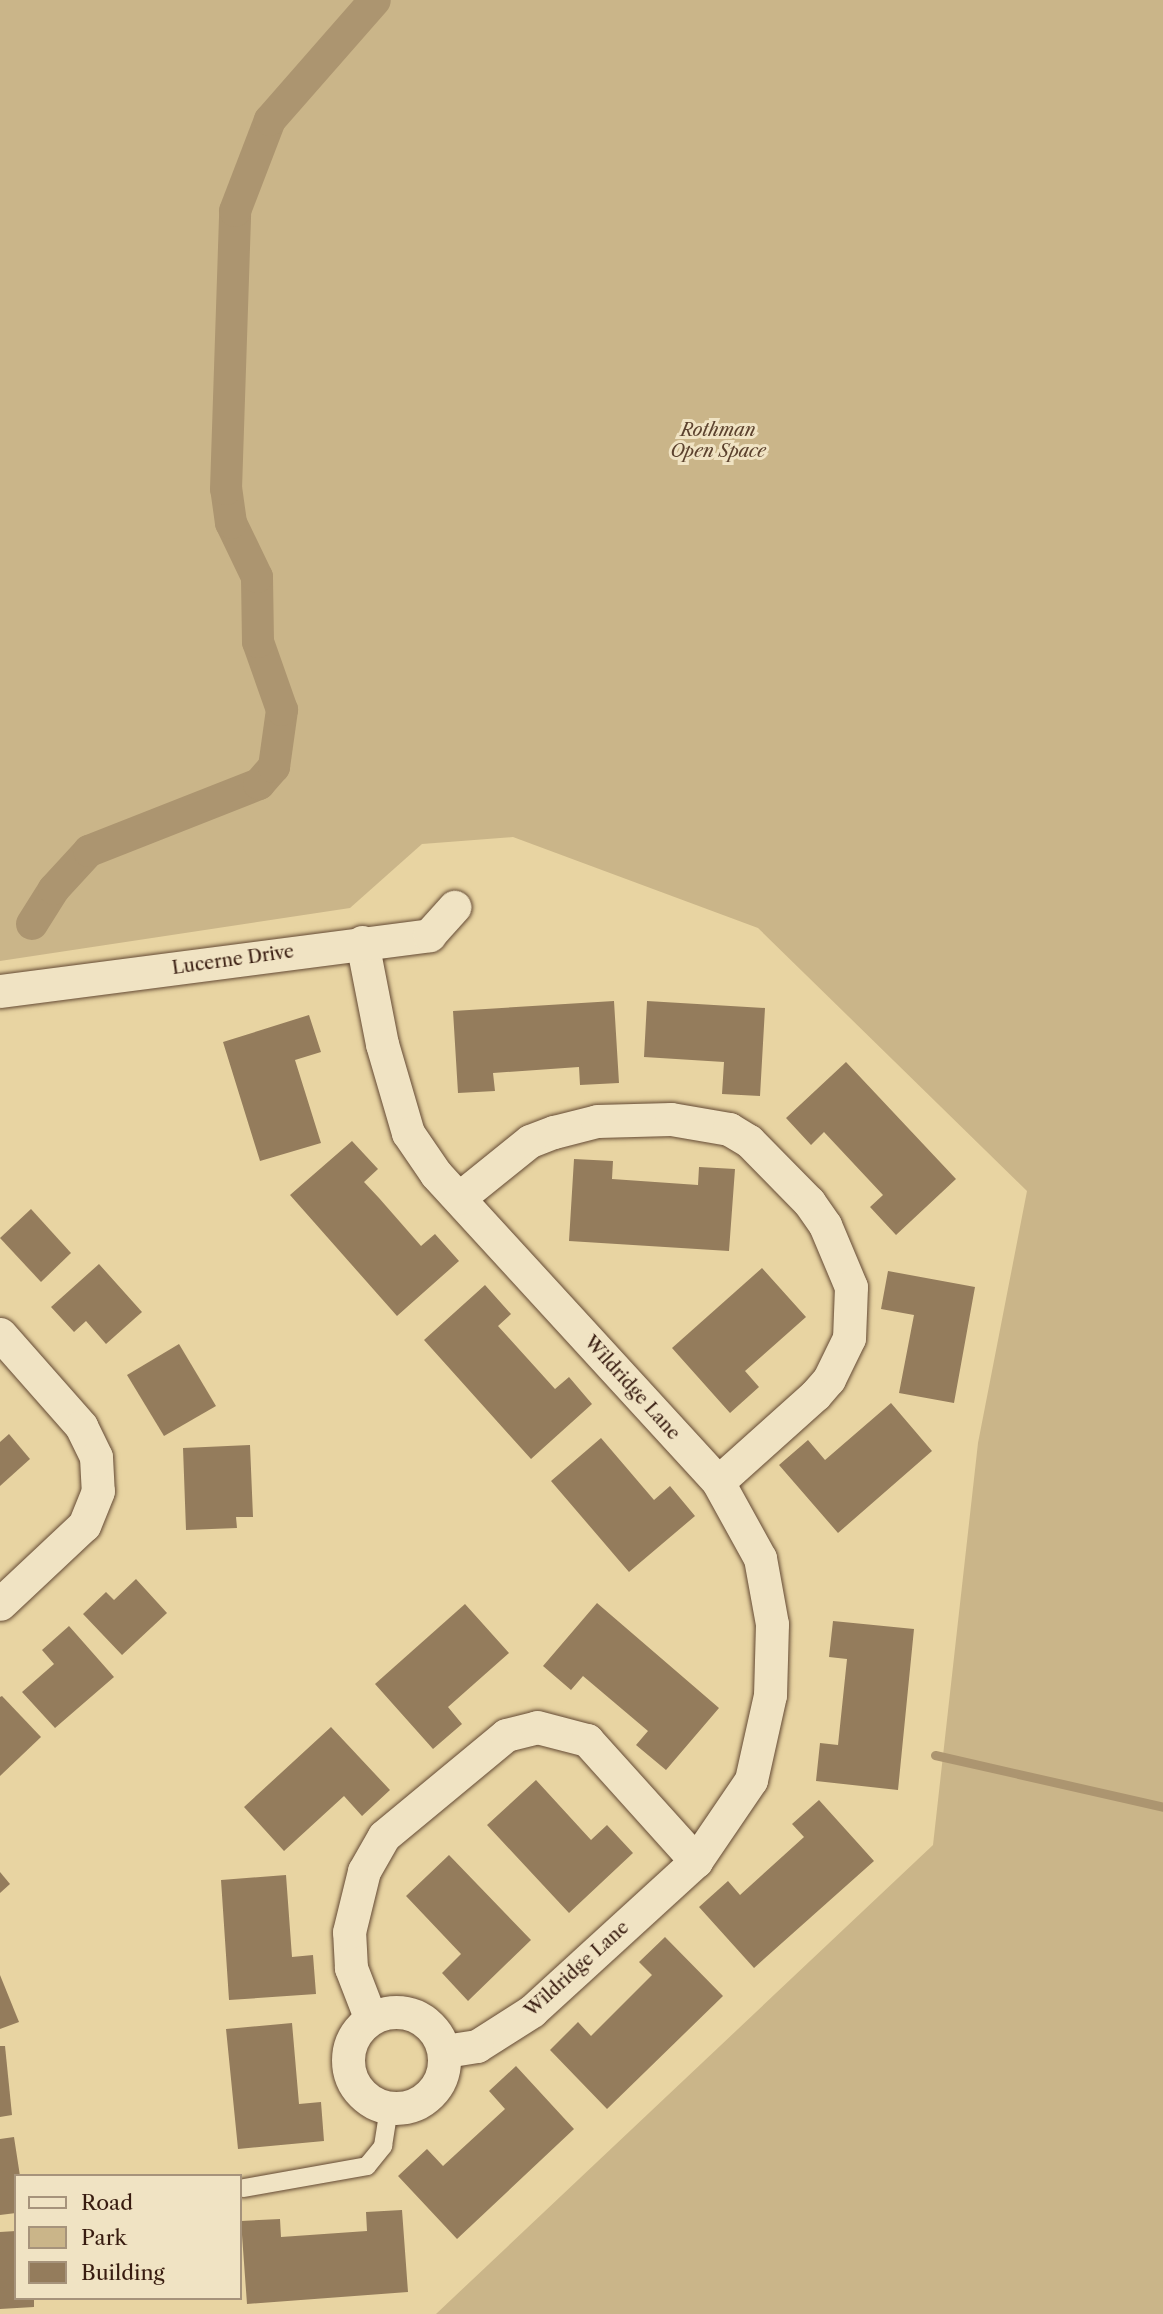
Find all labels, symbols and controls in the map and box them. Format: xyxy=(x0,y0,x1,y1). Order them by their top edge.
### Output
park label: Rothman Open Space xyxy=(670,420,766,462)
street label: Lucerne Drive xyxy=(171,941,295,979)
street label: Wildridge Lane xyxy=(580,1332,684,1444)
street label: Wildridge Lane xyxy=(521,1917,633,2021)
legend xyxy=(14,2174,242,2300)
text: Road xyxy=(81,2190,133,2215)
text: Park xyxy=(81,2225,127,2250)
text: Building xyxy=(81,2260,165,2285)

